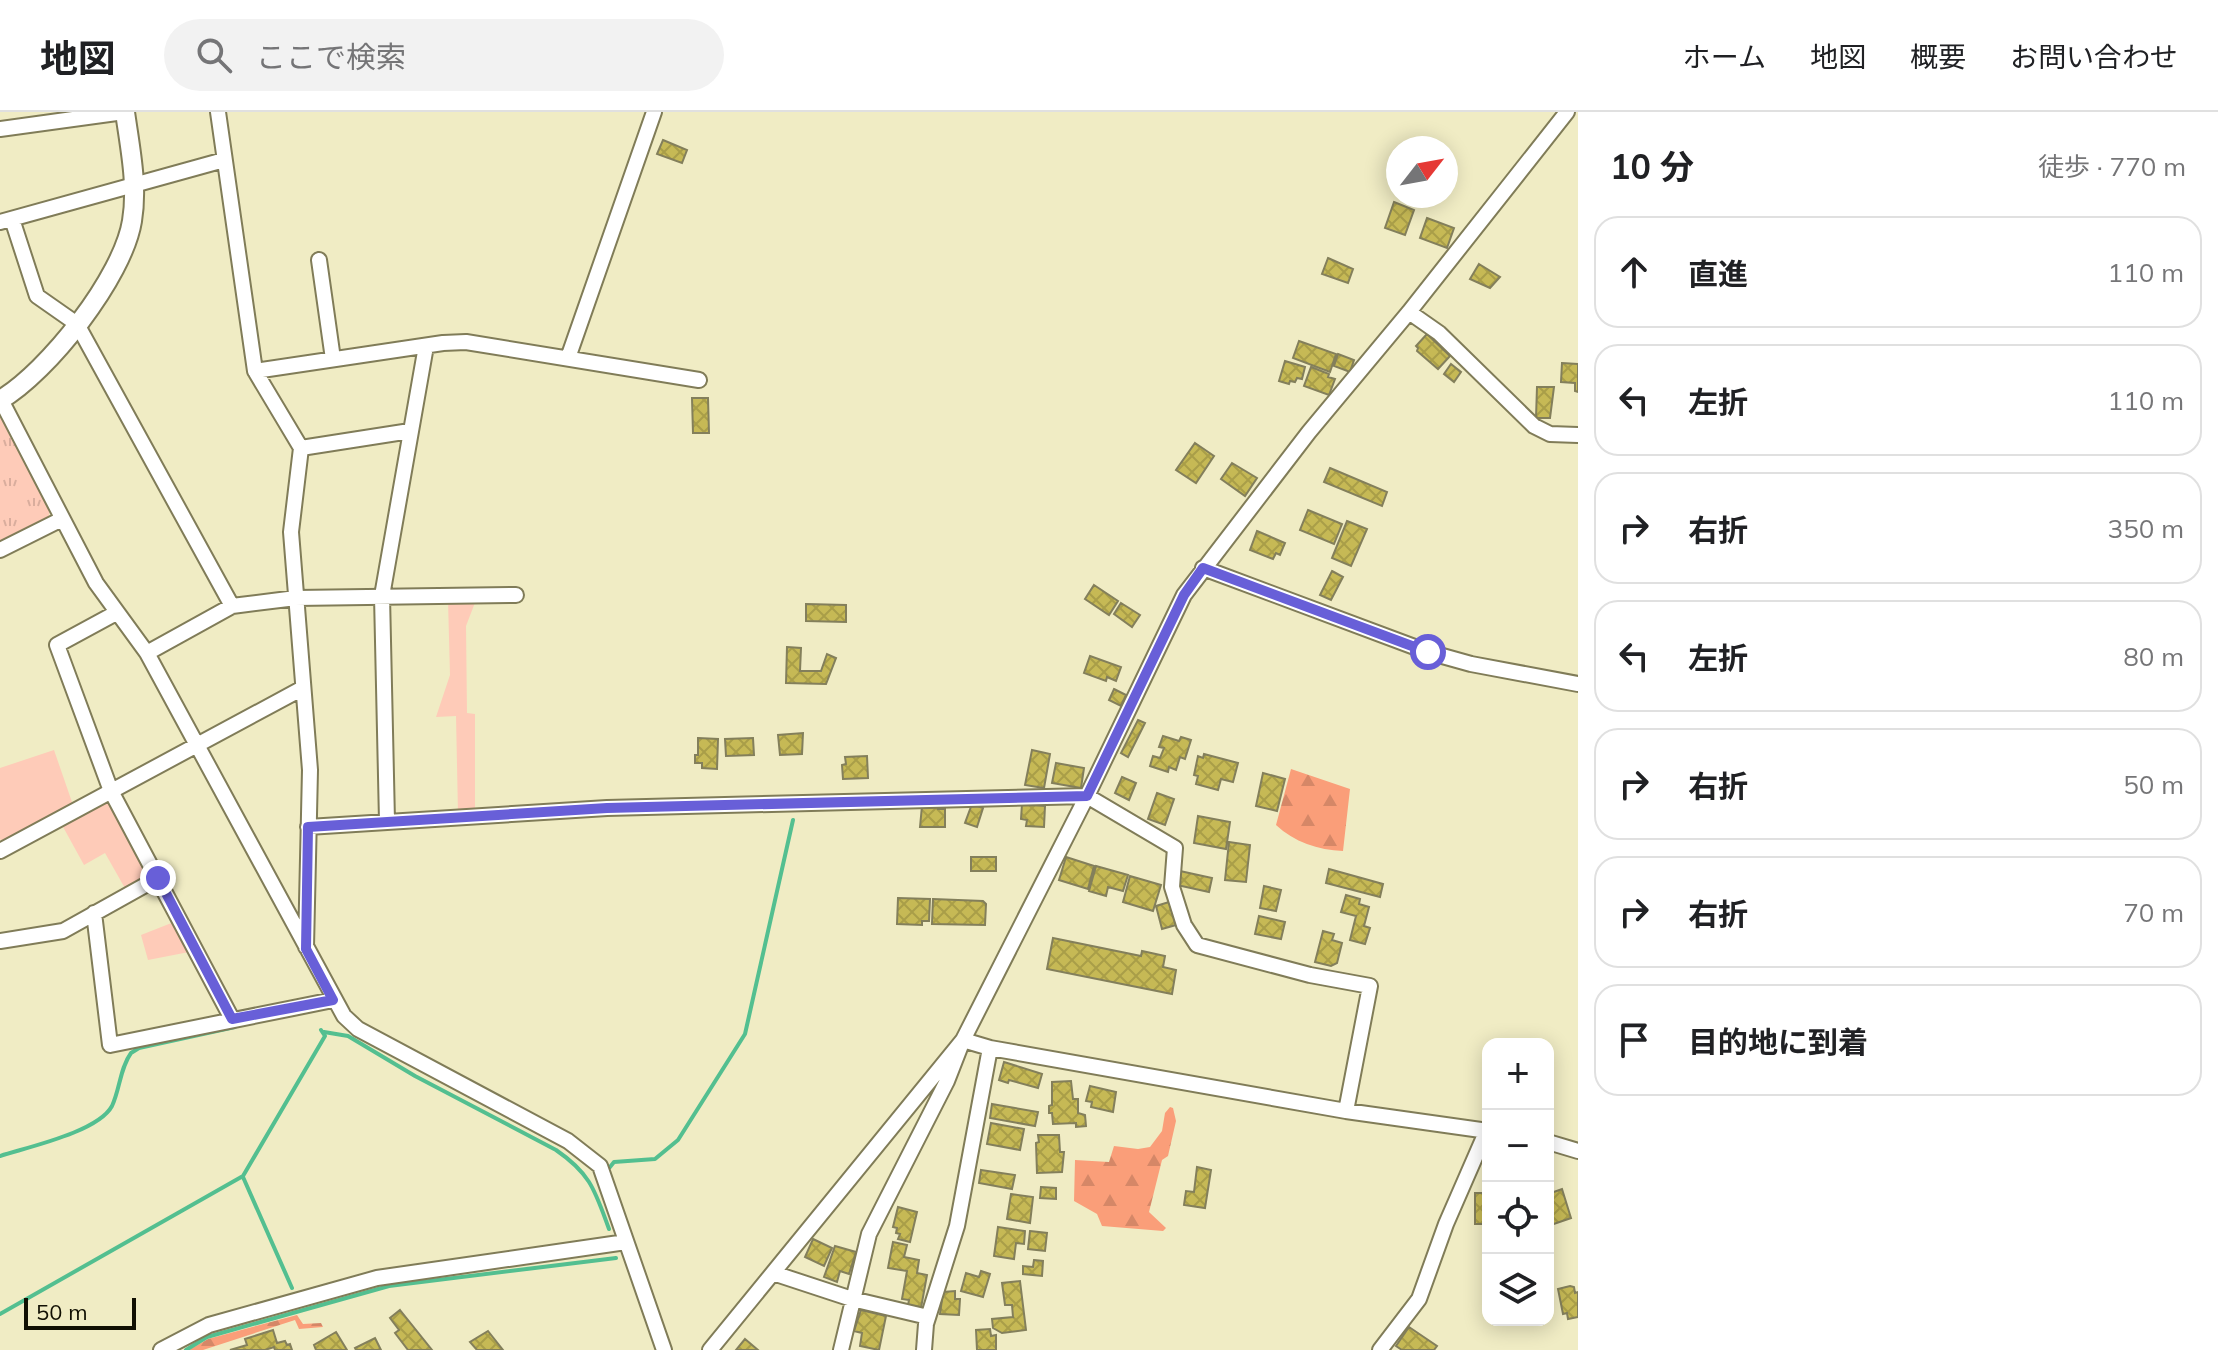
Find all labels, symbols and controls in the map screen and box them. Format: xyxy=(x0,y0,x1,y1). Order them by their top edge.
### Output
search box xyxy=(164,19,724,91)
icon: search xyxy=(192,33,236,77)
text: 地図 xyxy=(40,34,116,82)
text: ここで検索 xyxy=(256,38,406,76)
text: ホーム xyxy=(1683,39,1766,74)
text: 地図 xyxy=(1810,39,1866,74)
text: 概要 xyxy=(1910,39,1966,74)
text: お問い合わせ xyxy=(2010,39,2178,74)
north arrow xyxy=(1386,136,1458,208)
text: 10 分 xyxy=(1610,145,1694,188)
text: 徒歩 · 770 m xyxy=(2038,150,2186,183)
icon: ahead xyxy=(1612,250,1656,294)
text: 直進 xyxy=(1688,255,1748,293)
text: 110 m xyxy=(2108,256,2184,289)
icon: left xyxy=(1612,378,1656,422)
text: 左折 xyxy=(1688,383,1748,421)
text: 110 m xyxy=(2108,384,2184,417)
icon: right xyxy=(1612,506,1656,550)
text: 右折 xyxy=(1688,511,1748,549)
text: 350 m xyxy=(2108,512,2184,545)
route start xyxy=(1410,634,1446,670)
icon: left xyxy=(1612,634,1656,678)
text: 左折 xyxy=(1688,639,1748,677)
text: 80 m xyxy=(2123,640,2184,673)
icon: right xyxy=(1612,762,1656,806)
text: 右折 xyxy=(1688,767,1748,805)
text: 50 m xyxy=(2123,768,2184,801)
route end xyxy=(140,860,176,896)
icon: right xyxy=(1612,890,1656,934)
text: 右折 xyxy=(1688,895,1748,933)
text: 70 m xyxy=(2123,896,2184,929)
icon: arrive xyxy=(1612,1018,1656,1062)
text: 目的地に到着 xyxy=(1688,1023,1868,1061)
map controls xyxy=(1482,1038,1554,1326)
button: + xyxy=(1482,1038,1554,1110)
button: − xyxy=(1482,1110,1554,1182)
button: locate xyxy=(1482,1182,1554,1254)
button: layers xyxy=(1482,1254,1554,1326)
scale bar xyxy=(24,1294,136,1330)
text: 50 m xyxy=(36,1298,87,1326)

